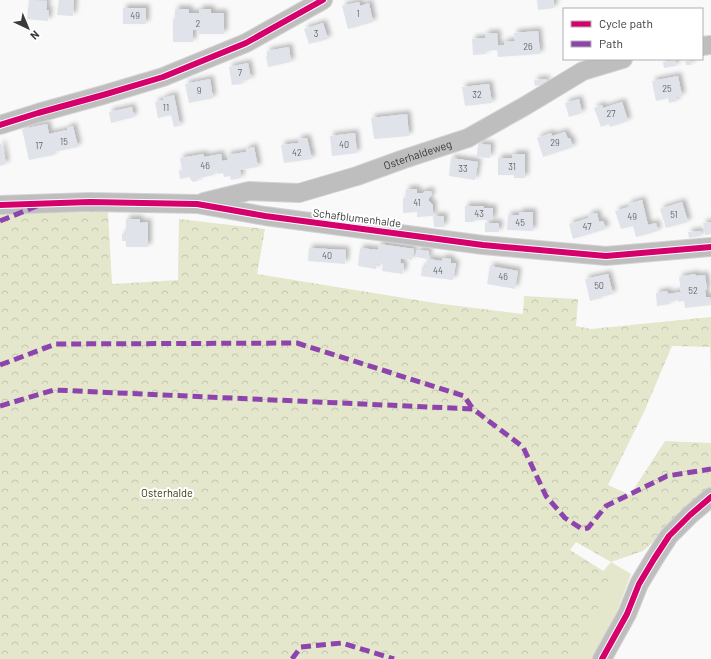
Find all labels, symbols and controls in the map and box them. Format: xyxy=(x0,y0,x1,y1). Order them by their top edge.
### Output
north arrow xyxy=(8,8,48,48)
house number: 1 xyxy=(356,8,360,19)
legend xyxy=(563,8,703,60)
house number: 49 xyxy=(130,10,140,21)
text: Cycle path xyxy=(599,16,653,30)
house number: 2 xyxy=(196,18,201,29)
text: N xyxy=(28,28,42,43)
house number: 3 xyxy=(314,28,319,39)
text: Path xyxy=(599,36,623,50)
house number: 26 xyxy=(523,41,533,52)
house number: 7 xyxy=(238,67,243,78)
house number: 25 xyxy=(662,83,672,94)
house number: 9 xyxy=(197,85,202,96)
house number: 32 xyxy=(472,89,482,100)
house number: 11 xyxy=(163,102,169,113)
house number: 27 xyxy=(606,108,616,119)
house number: 15 xyxy=(60,136,68,147)
street label: Osterhaldeweg xyxy=(382,137,453,172)
house number: 29 xyxy=(550,137,560,148)
house number: 40 xyxy=(339,139,349,150)
house number: 17 xyxy=(35,140,43,151)
house number: 42 xyxy=(292,147,302,158)
house number: 46 xyxy=(200,160,210,171)
house number: 31 xyxy=(508,161,516,172)
house number: 33 xyxy=(458,163,468,174)
house number: 41 xyxy=(413,197,421,208)
street label: Schafblumenhalde xyxy=(312,206,402,229)
house number: 43 xyxy=(474,208,484,219)
house number: 51 xyxy=(670,209,678,220)
house number: 49 xyxy=(627,211,637,222)
house number: 45 xyxy=(515,217,525,228)
house number: 47 xyxy=(583,221,592,232)
house number: 40 xyxy=(322,250,332,261)
house number: 44 xyxy=(433,265,443,276)
house number: 46 xyxy=(498,271,508,282)
house number: 50 xyxy=(594,280,604,291)
house number: 52 xyxy=(688,285,698,296)
park label: Osterhalde xyxy=(141,486,193,499)

